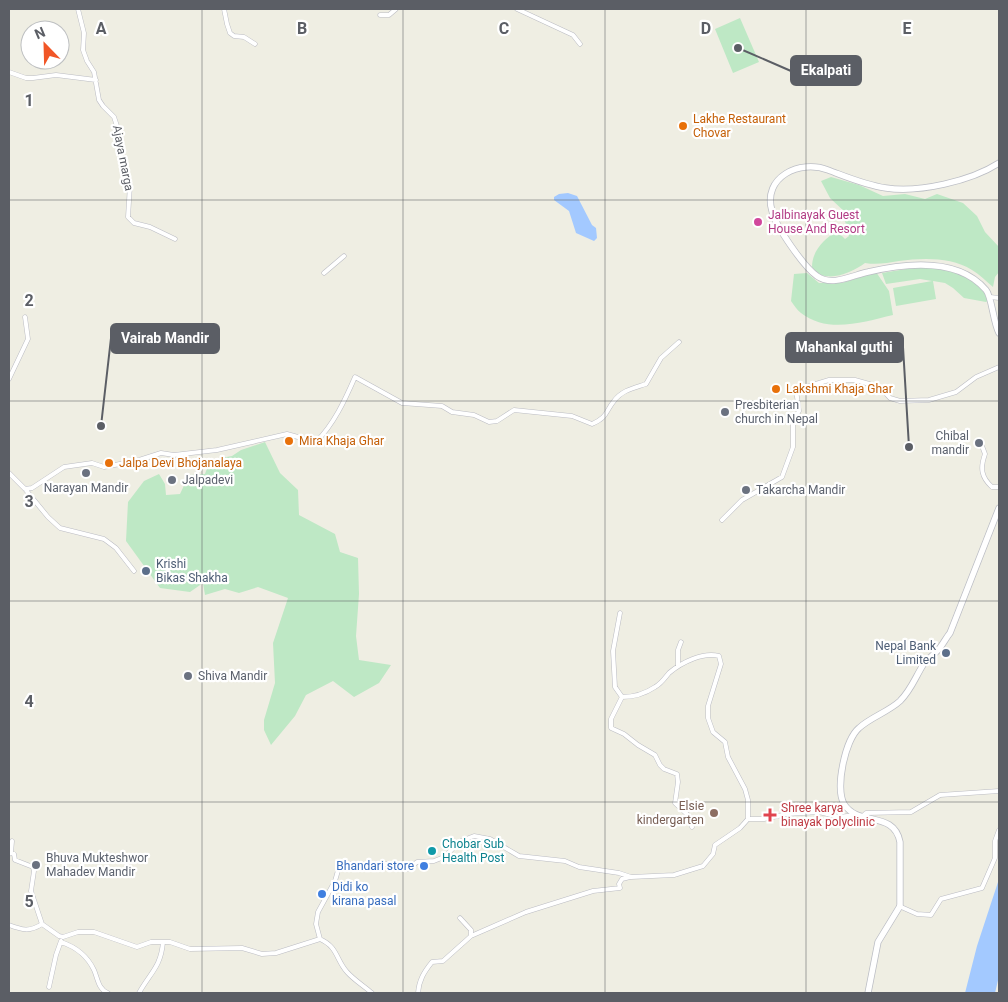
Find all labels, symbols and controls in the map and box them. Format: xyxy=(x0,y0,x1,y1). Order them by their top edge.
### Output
text: A xyxy=(96,19,107,38)
text: B xyxy=(297,19,307,38)
text: C xyxy=(499,19,509,38)
text: D xyxy=(701,19,711,38)
text: E xyxy=(903,19,912,38)
north arrow xyxy=(20,20,70,70)
text: N xyxy=(32,24,48,42)
callout: Ekalpati xyxy=(791,56,861,85)
text: Ekalpati xyxy=(801,62,851,78)
text: 1 xyxy=(24,91,34,110)
place label: Lakhe Restaurant Chovar xyxy=(693,112,786,140)
marker: Lakhe Restaurant Chovar xyxy=(677,120,689,132)
street label: Ajaya marga xyxy=(110,124,136,192)
place label: Jalbinayak Guest House And Resort xyxy=(768,208,865,236)
marker: Jalbinayak Guest House And Resort xyxy=(752,216,764,228)
text: 2 xyxy=(24,291,34,310)
callout: Vairab Mandir xyxy=(111,324,219,353)
text: Vairab Mandir xyxy=(121,330,209,346)
callout: Mahankal guthi xyxy=(786,333,903,362)
text: Mahankal guthi xyxy=(795,339,893,355)
place label: Lakshmi Khaja Ghar xyxy=(786,382,893,396)
marker: Lakshmi Khaja Ghar xyxy=(770,383,782,395)
place label: Presbiterian church in Nepal xyxy=(735,398,818,426)
marker: Presbiterian church in Nepal xyxy=(719,406,731,418)
place label: Chibal mandir xyxy=(932,429,969,457)
place label: Mira Khaja Ghar xyxy=(299,434,384,448)
marker: Mira Khaja Ghar xyxy=(283,435,295,447)
marker: Chibal mandir xyxy=(973,437,985,449)
place label: Jalpa Devi Bhojanalaya xyxy=(119,456,242,470)
marker: Jalpa Devi Bhojanalaya xyxy=(103,457,115,469)
marker: Narayan Mandir xyxy=(80,467,92,479)
place label: Jalpadevi xyxy=(182,473,233,487)
marker: Jalpadevi xyxy=(166,474,178,486)
place label: Narayan Mandir xyxy=(44,481,128,495)
place label: Takarcha Mandir xyxy=(756,483,845,497)
marker: Takarcha Mandir xyxy=(740,484,752,496)
text: 3 xyxy=(24,492,34,511)
place label: Krishi Bikas Shakha xyxy=(156,557,228,585)
marker: Krishi Bikas Shakha xyxy=(140,565,152,577)
place label: Nepal Bank Limited xyxy=(875,639,937,667)
marker: Nepal Bank Limited xyxy=(940,647,952,659)
place label: Shiva Mandir xyxy=(198,669,267,683)
marker: Shiva Mandir xyxy=(182,670,194,682)
text: 4 xyxy=(24,692,34,711)
place label: Elsie kindergarten xyxy=(637,799,704,827)
place label: Shree karya binayak polyclinic xyxy=(781,801,875,829)
marker: Elsie kindergarten xyxy=(708,807,720,819)
marker: Shree karya binayak polyclinic xyxy=(763,808,777,822)
place label: Chobar Sub Health Post xyxy=(442,837,504,865)
marker: Chobar Sub Health Post xyxy=(426,845,438,857)
place label: Bhuva Mukteshwor Mahadev Mandir xyxy=(46,851,148,879)
marker: Bhuva Mukteshwor Mahadev Mandir xyxy=(30,859,42,871)
place label: Bhandari store xyxy=(336,859,414,873)
marker: Bhandari store xyxy=(418,860,430,872)
place label: Didi ko kirana pasal xyxy=(332,880,396,908)
marker: Didi ko kirana pasal xyxy=(316,888,328,900)
text: 5 xyxy=(24,892,34,911)

